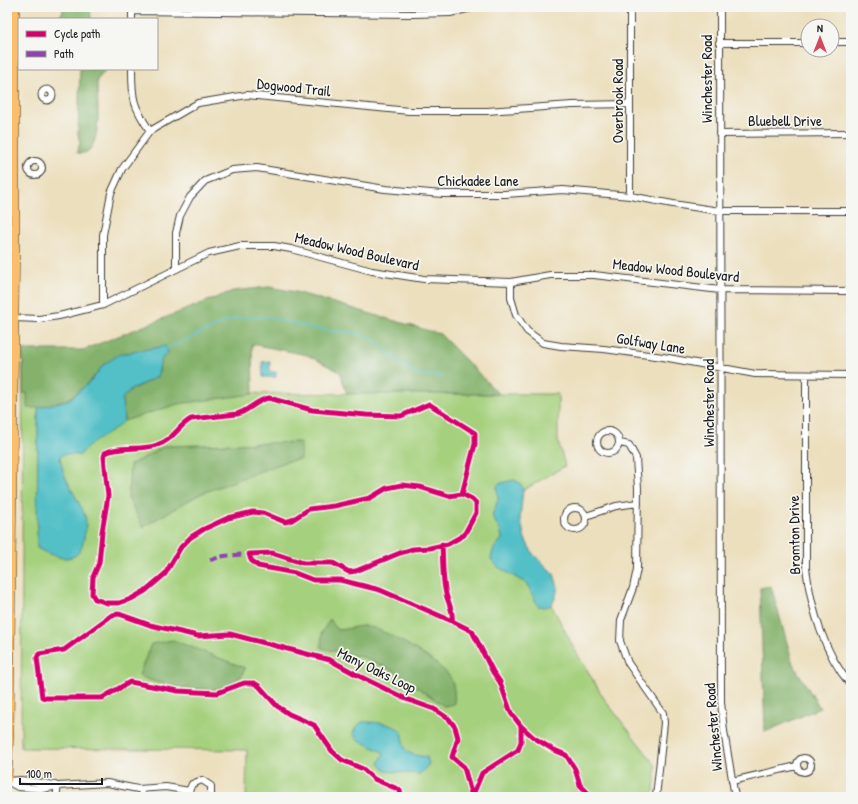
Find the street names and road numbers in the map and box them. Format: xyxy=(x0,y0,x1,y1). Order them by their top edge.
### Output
street label: Winchester Road xyxy=(696,35,717,123)
street label: Overbrook Road xyxy=(607,59,628,143)
street label: Dogwood Trail xyxy=(256,73,332,101)
street label: Bluebell Drive xyxy=(748,110,822,131)
street label: Chickadee Lane xyxy=(437,170,519,191)
street label: Meadow Wood Boulevard xyxy=(293,227,421,276)
street label: Meadow Wood Boulevard xyxy=(612,253,740,287)
street label: Golfway Lane xyxy=(615,327,687,359)
street label: Winchester Road xyxy=(698,359,719,447)
street label: Bromton Drive xyxy=(783,495,805,575)
street label: Many Oaks Loop xyxy=(334,642,420,698)
street label: Winchester Road xyxy=(699,682,727,772)

